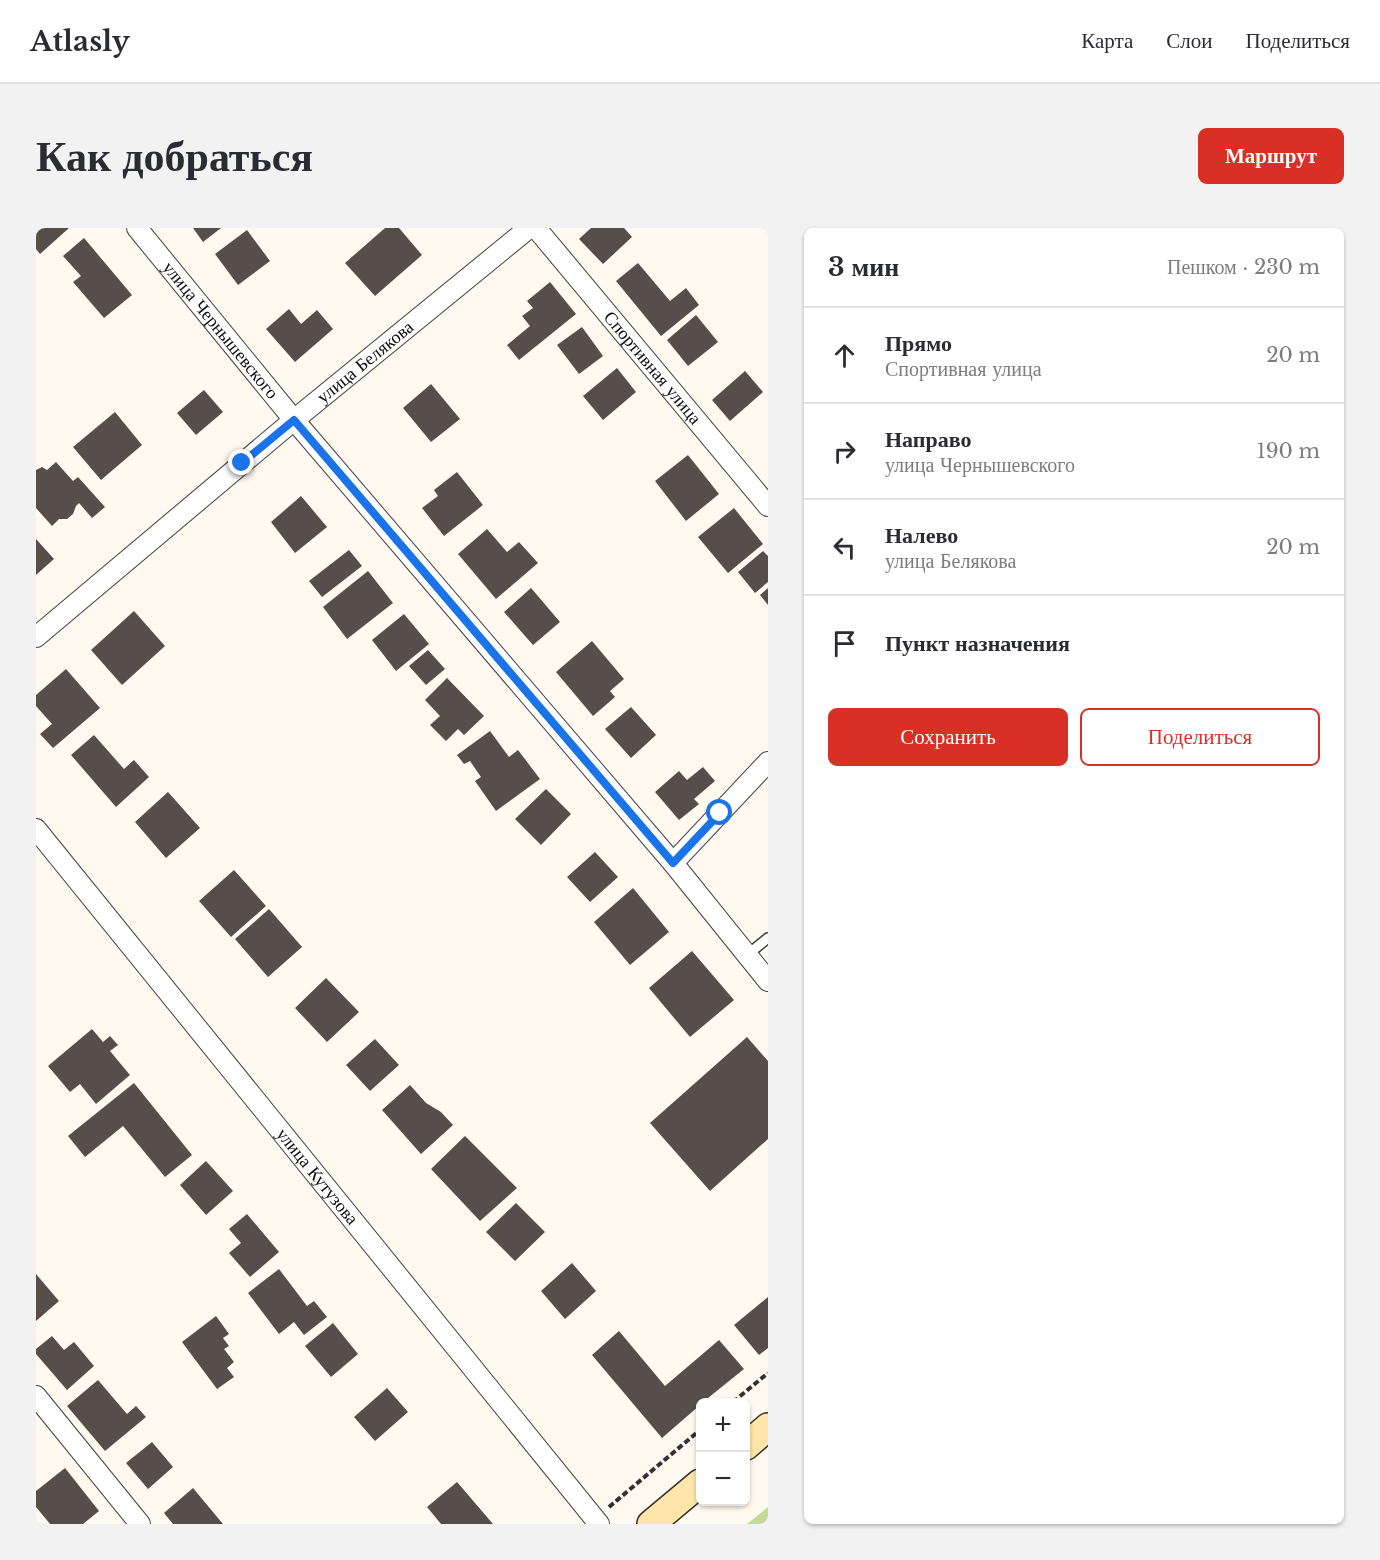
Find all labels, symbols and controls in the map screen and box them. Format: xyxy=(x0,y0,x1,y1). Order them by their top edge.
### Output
text: Atlasly xyxy=(30,24,130,59)
text: Карта xyxy=(1081,28,1133,54)
text: Слои xyxy=(1166,28,1212,54)
text: Поделиться xyxy=(1245,28,1350,54)
button: Маршрут xyxy=(1198,128,1344,184)
text: Как добраться xyxy=(36,130,313,182)
text: 3 мин xyxy=(828,251,899,283)
text: Пешком · 230 m xyxy=(1167,255,1320,279)
street label: улица Чернышевского xyxy=(158,257,283,403)
street label: Спортивная улица xyxy=(599,307,706,429)
street label: улица Белякова xyxy=(312,316,418,408)
text: Прямо xyxy=(885,330,952,357)
icon: ahead xyxy=(828,339,861,372)
text: 20 m xyxy=(1266,343,1320,367)
text: Спортивная улица xyxy=(885,357,1042,381)
text: Направо xyxy=(885,426,971,453)
icon: right xyxy=(828,435,861,468)
text: 190 m xyxy=(1257,439,1320,463)
route end xyxy=(228,449,254,475)
text: улица Чернышевского xyxy=(885,453,1075,477)
text: Налево xyxy=(885,522,958,549)
icon: left xyxy=(828,531,861,564)
text: 20 m xyxy=(1266,535,1320,559)
text: улица Белякова xyxy=(885,549,1016,573)
icon: arrive xyxy=(828,627,861,660)
text: Пункт назначения xyxy=(885,630,1070,657)
button: Сохранить xyxy=(828,708,1068,766)
button: Поделиться xyxy=(1080,708,1320,766)
route start xyxy=(706,799,732,825)
street label: улица Кутузова xyxy=(272,1123,363,1229)
map controls xyxy=(696,1398,750,1506)
button: + xyxy=(696,1398,750,1452)
button: − xyxy=(696,1452,750,1506)

